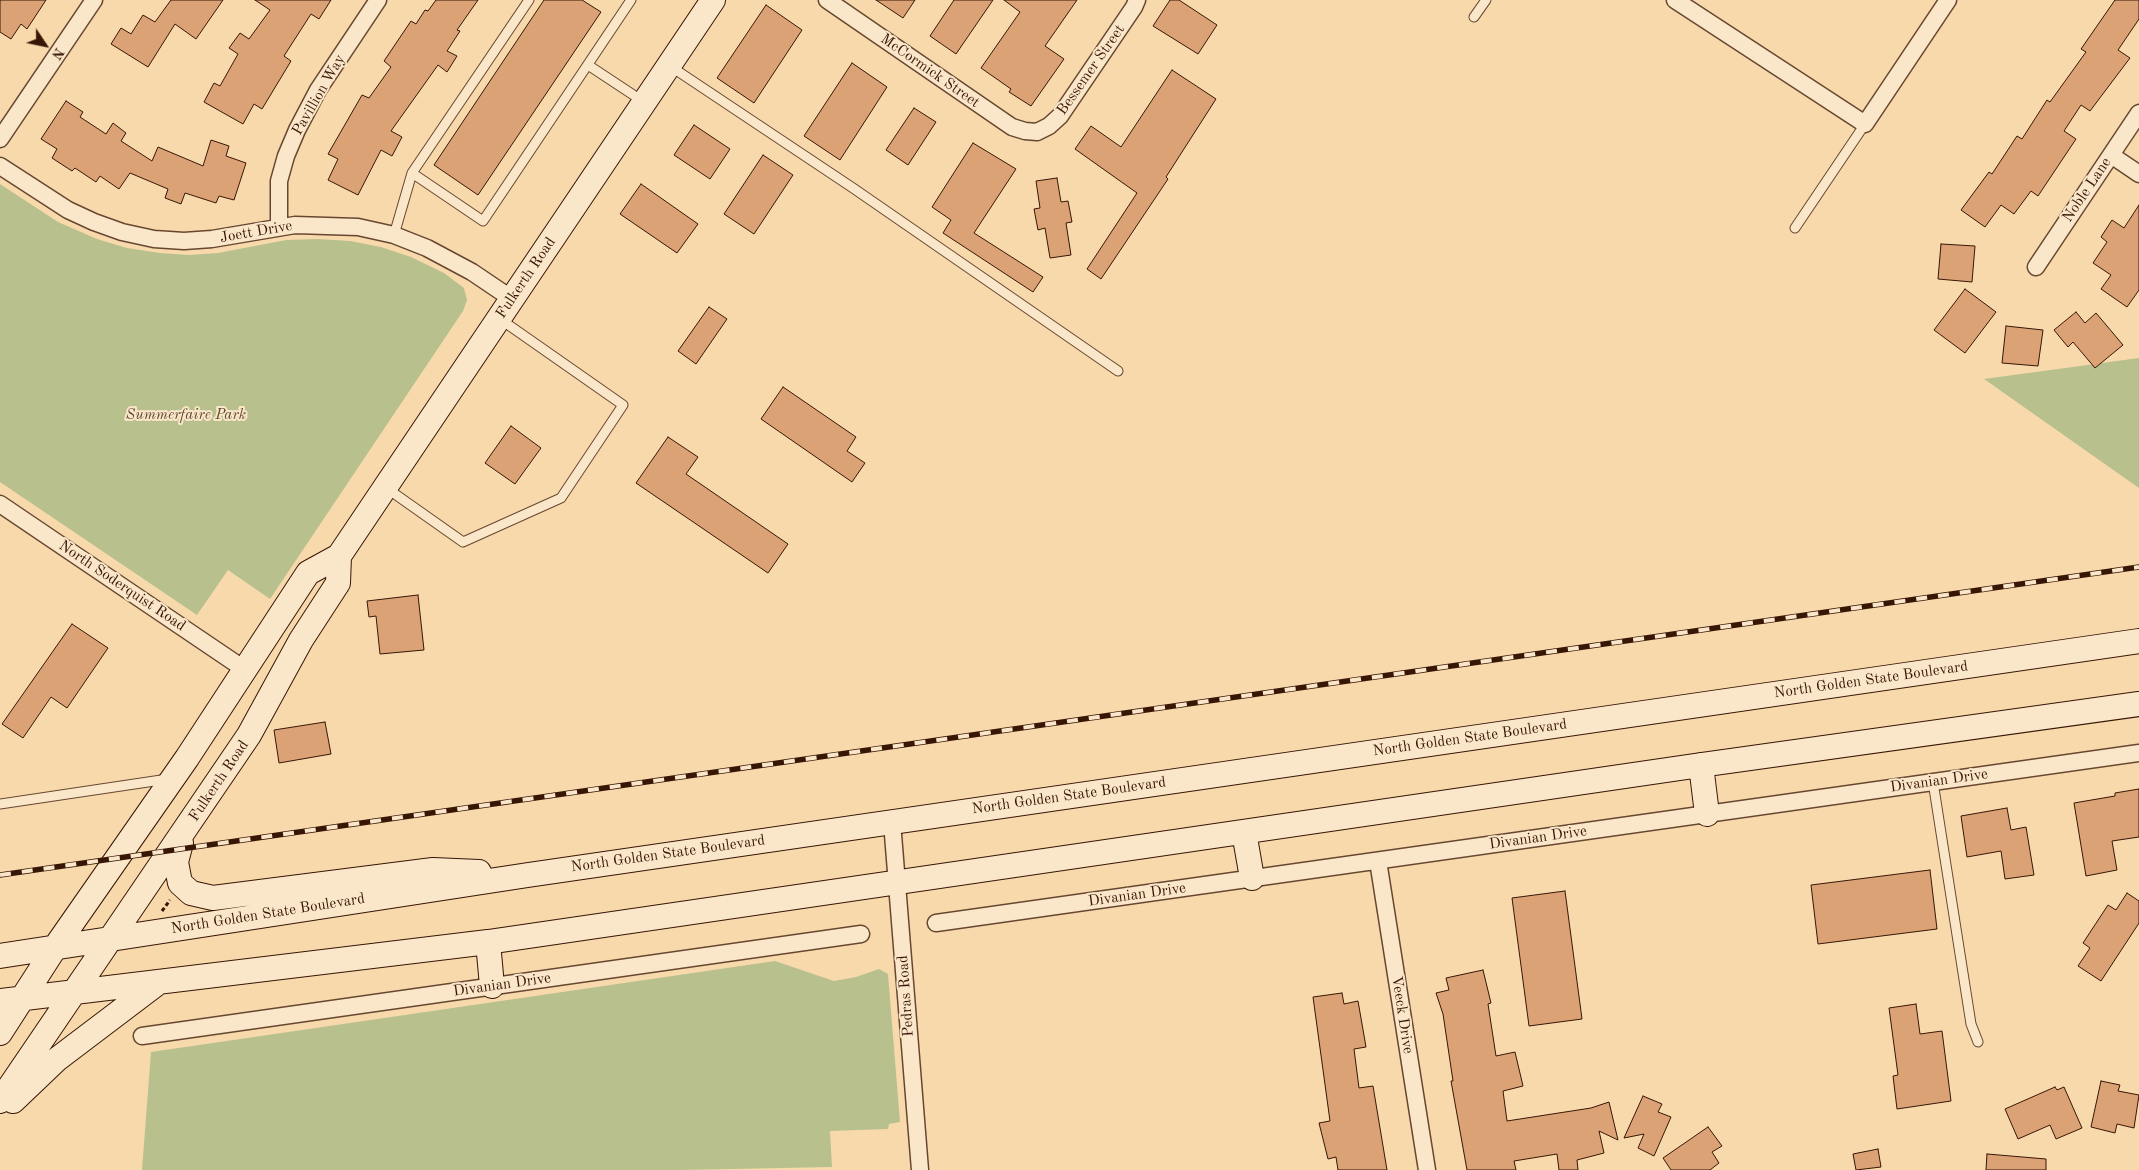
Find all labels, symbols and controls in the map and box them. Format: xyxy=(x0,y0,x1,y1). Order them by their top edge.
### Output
north arrow xyxy=(20,20,70,70)
street label: Bessemer Street xyxy=(1053,21,1129,119)
street label: McCormick Street xyxy=(877,30,983,112)
text: N xyxy=(49,45,66,62)
street label: Pavillion Way xyxy=(289,51,349,139)
street label: Noble Lane xyxy=(2059,154,2115,226)
street label: Joett Drive xyxy=(218,217,294,247)
street label: Fulkerth Road xyxy=(492,234,560,322)
park label: Summerfaire Park xyxy=(126,406,246,424)
street label: North Soderquist Road xyxy=(55,537,189,635)
street label: North Golden State Boulevard xyxy=(1773,657,1969,703)
street label: North Golden State Boulevard xyxy=(1372,715,1568,761)
street label: Fulkerth Road xyxy=(185,737,253,825)
street label: Divanian Drive xyxy=(1889,765,1989,797)
street label: North Golden State Boulevard xyxy=(971,773,1167,819)
street label: Divanian Drive xyxy=(1488,822,1588,854)
street label: North Golden State Boulevard xyxy=(570,831,766,877)
street label: Divanian Drive xyxy=(1087,879,1187,911)
street label: North Golden State Boulevard xyxy=(170,890,366,938)
street label: Pedras Road xyxy=(894,955,918,1037)
street label: Divanian Drive xyxy=(452,969,552,1001)
street label: Veeck Drive xyxy=(1387,975,1417,1055)

